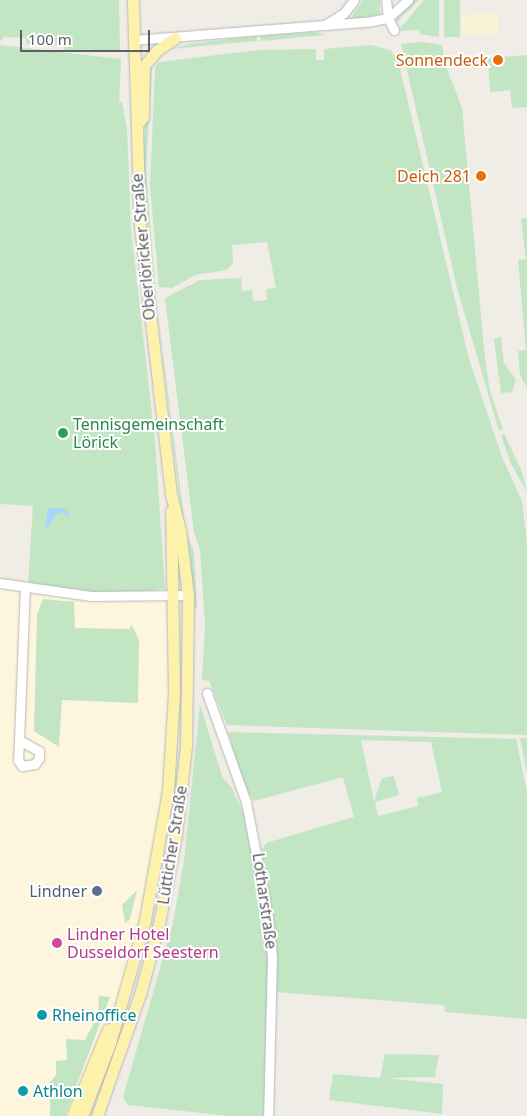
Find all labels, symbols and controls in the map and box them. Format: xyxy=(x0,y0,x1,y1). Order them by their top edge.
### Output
scale bar xyxy=(22,20,152,52)
text: 100 m xyxy=(28,29,72,49)
place label: Sonnendeck xyxy=(396,50,488,70)
marker: Sonnendeck xyxy=(492,54,504,66)
place label: Deich 281 xyxy=(397,166,471,186)
marker: Deich 281 xyxy=(475,170,487,182)
street label: Oberlöricker Straße xyxy=(127,173,159,321)
place label: Tennisgemeinschaft Lörick xyxy=(73,414,224,452)
marker: Tennisgemeinschaft Lörick xyxy=(57,427,69,439)
street label: Lütticher Straße xyxy=(153,784,191,906)
street label: Lotharstraße xyxy=(249,852,281,950)
place label: Lindner xyxy=(29,881,87,901)
marker: Lindner xyxy=(91,885,103,897)
place label: Lindner Hotel Dusseldorf Seestern xyxy=(67,924,219,962)
marker: Lindner Hotel Dusseldorf Seestern xyxy=(51,937,63,949)
place label: Rheinoffice xyxy=(52,1005,136,1025)
marker: Rheinoffice xyxy=(36,1009,48,1021)
place label: Athlon xyxy=(33,1081,83,1101)
marker: Athlon xyxy=(17,1085,29,1097)

